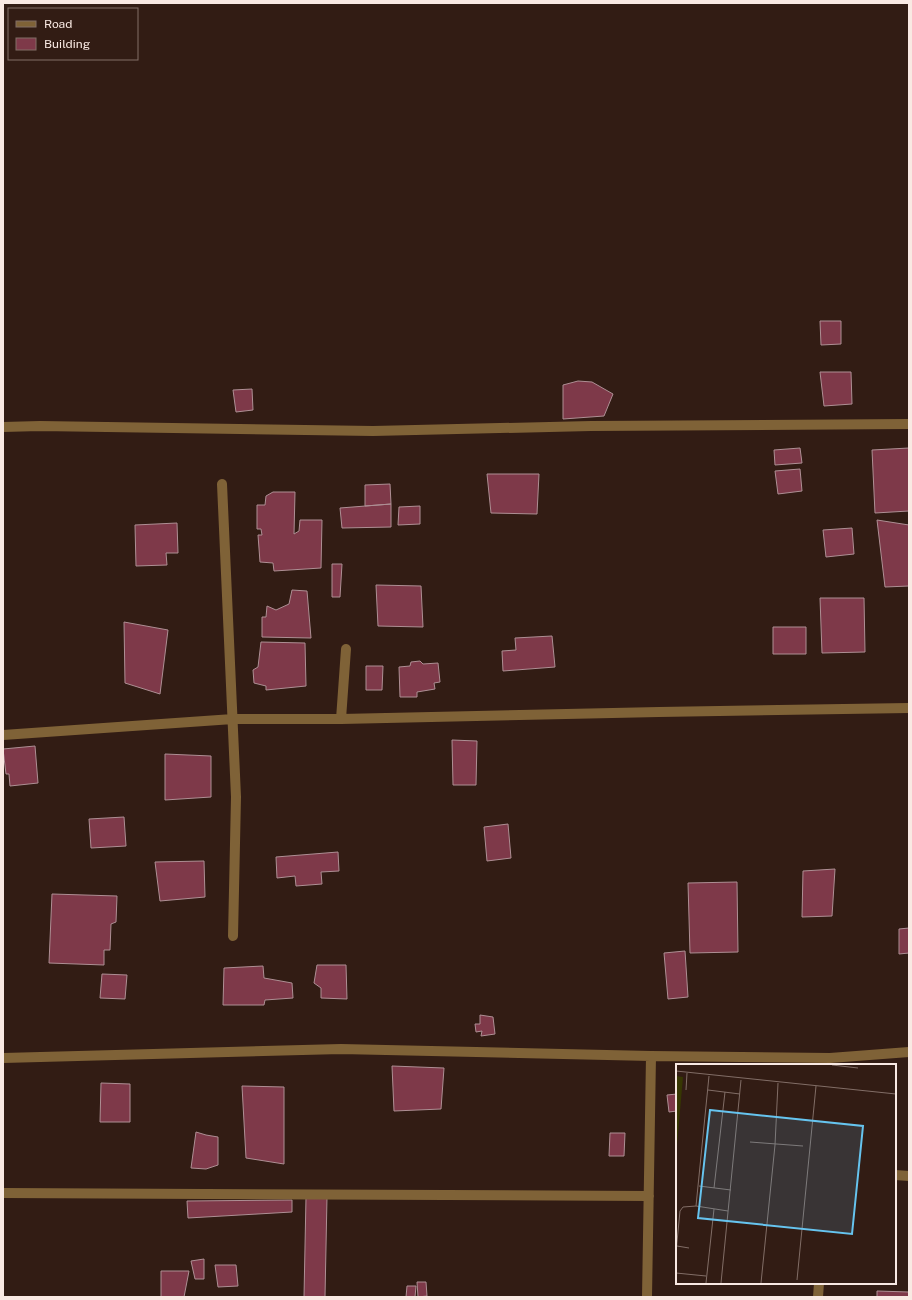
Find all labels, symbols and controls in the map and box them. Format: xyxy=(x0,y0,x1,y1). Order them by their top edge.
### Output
legend xyxy=(8,8,138,60)
text: Road xyxy=(44,17,72,31)
text: Building xyxy=(44,37,90,51)
inset map xyxy=(676,1064,896,1284)

